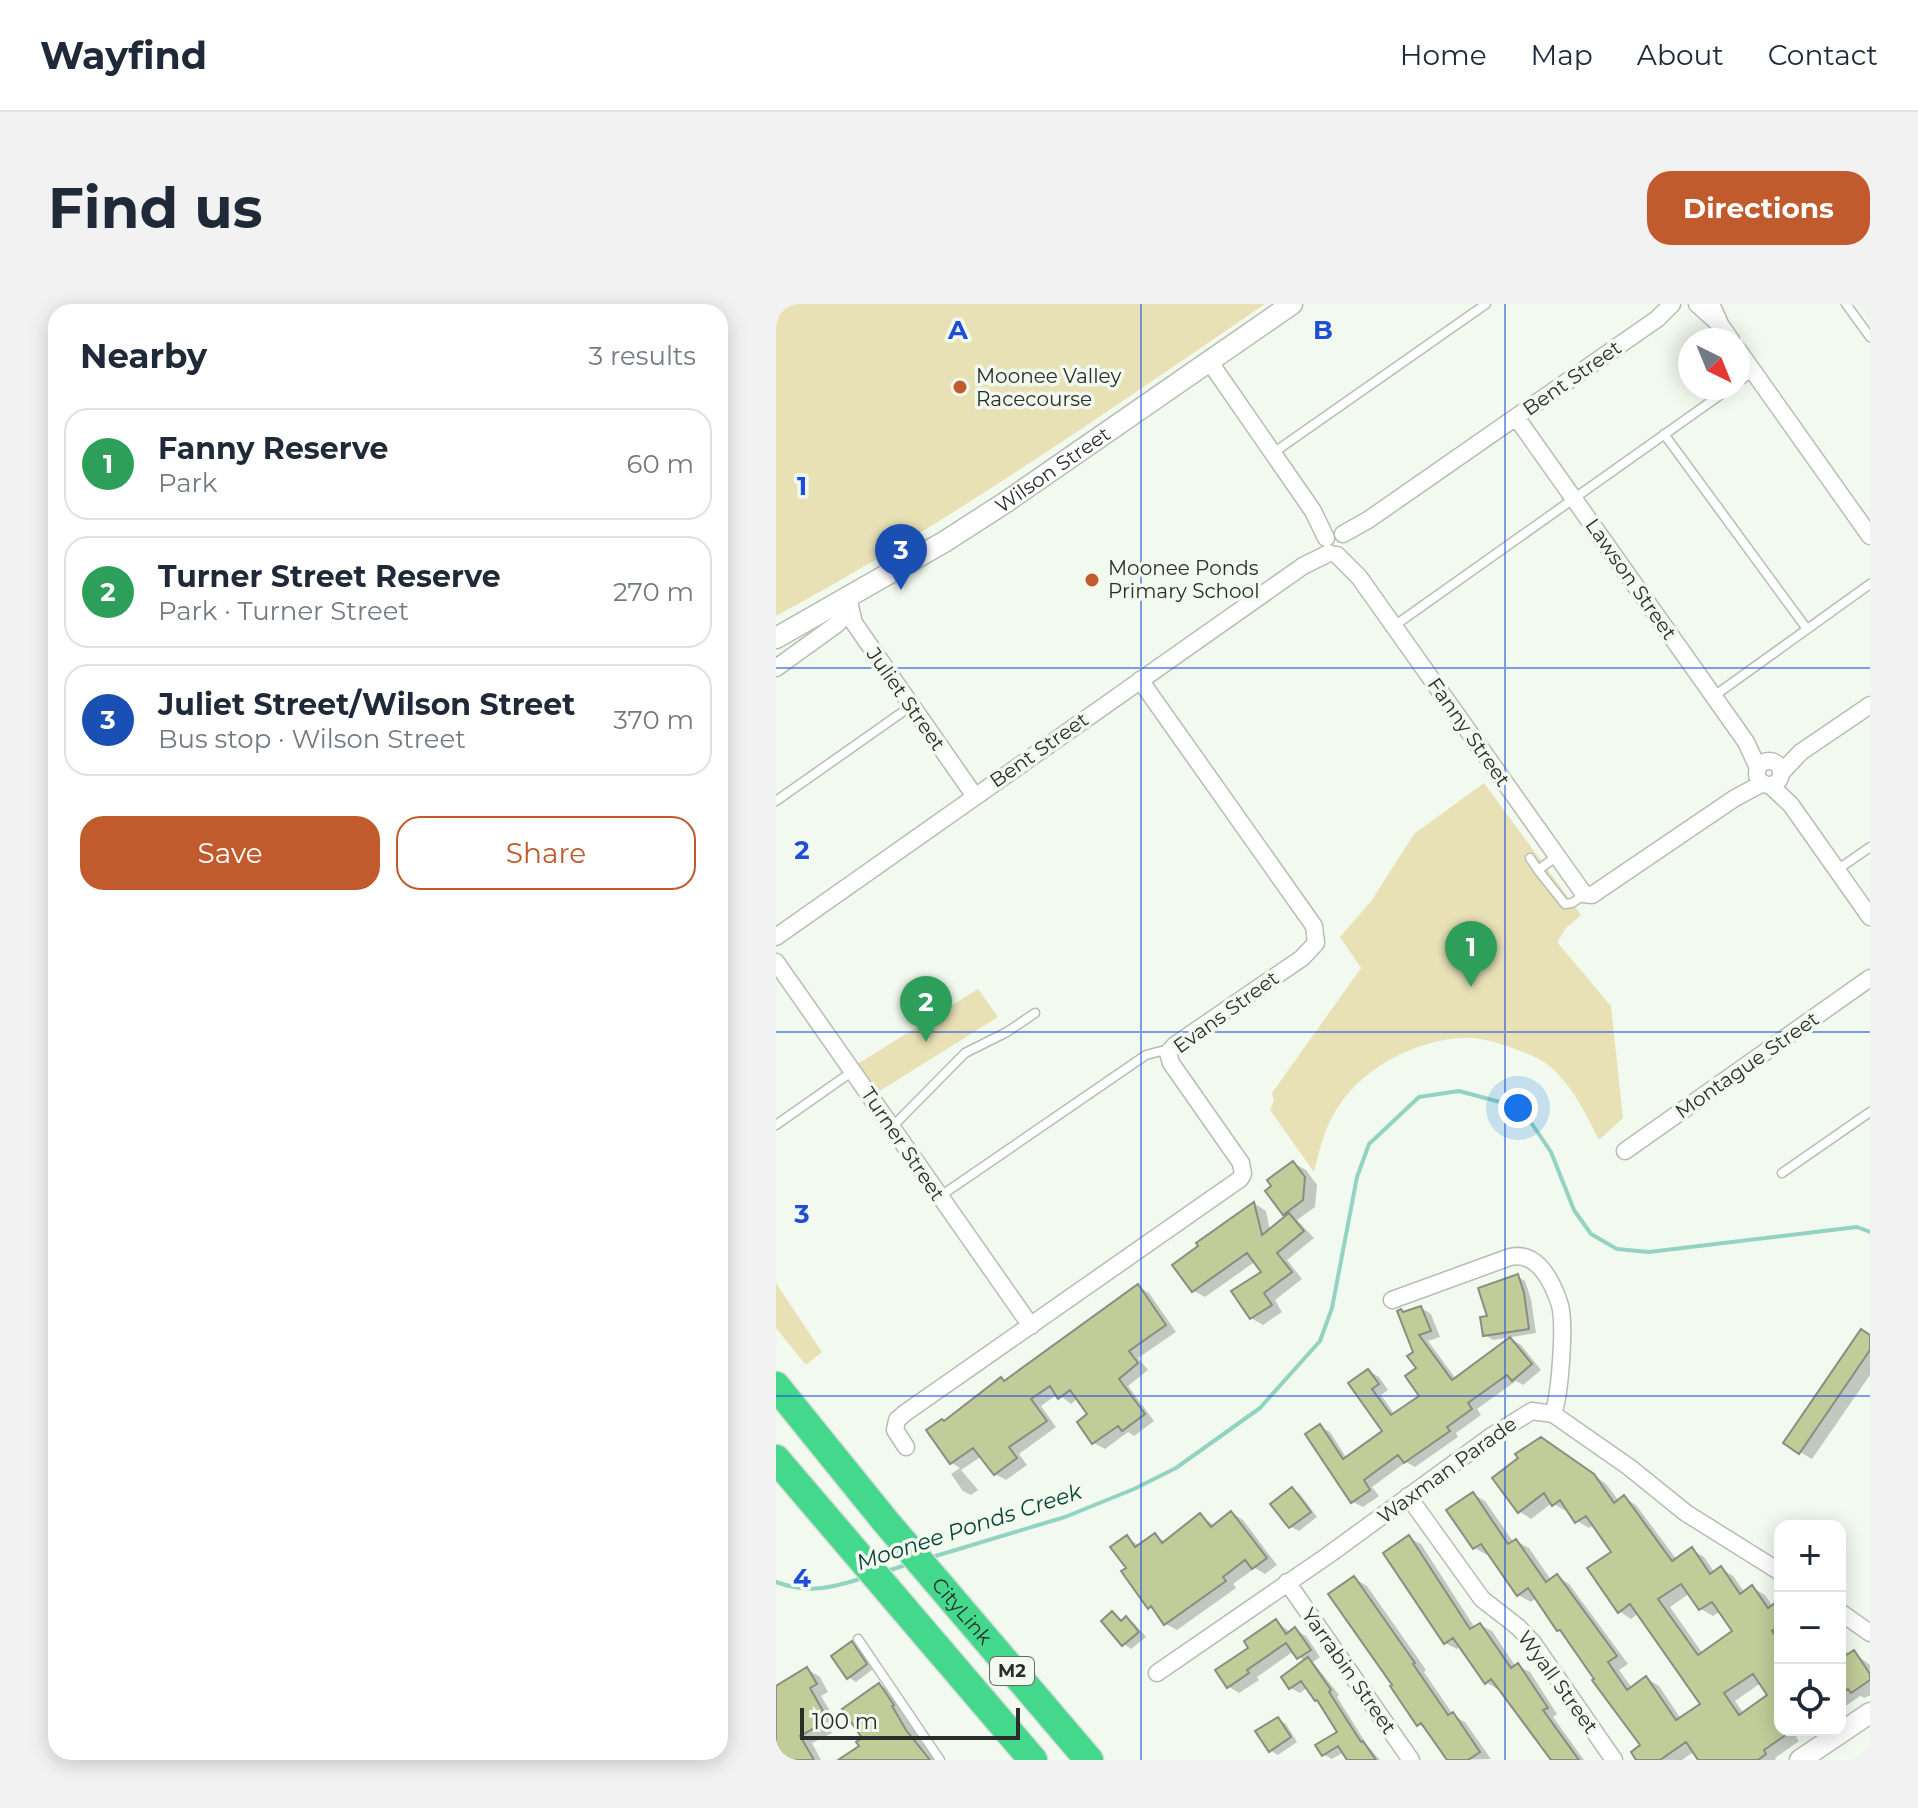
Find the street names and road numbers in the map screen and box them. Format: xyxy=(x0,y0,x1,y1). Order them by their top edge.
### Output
street label: Bent Street xyxy=(1518,335,1626,421)
street label: Wilson Street xyxy=(991,422,1115,518)
street label: Lawson Street xyxy=(1580,514,1682,644)
street label: Juliet Street xyxy=(861,642,950,755)
street label: Fanny Street xyxy=(1423,673,1515,791)
street label: Bent Street xyxy=(985,707,1093,793)
street label: Evans Street xyxy=(1169,966,1283,1058)
street label: Montague Street xyxy=(1671,1007,1823,1123)
street label: Turner Street xyxy=(856,1083,950,1205)
street label: Waxman Parade xyxy=(1373,1412,1521,1528)
street label: CityLink xyxy=(927,1573,997,1649)
street label: Yarrabin Street xyxy=(1297,1603,1401,1739)
street label: Wyall Street xyxy=(1513,1626,1603,1738)
road number: M2 xyxy=(990,1657,1034,1685)

